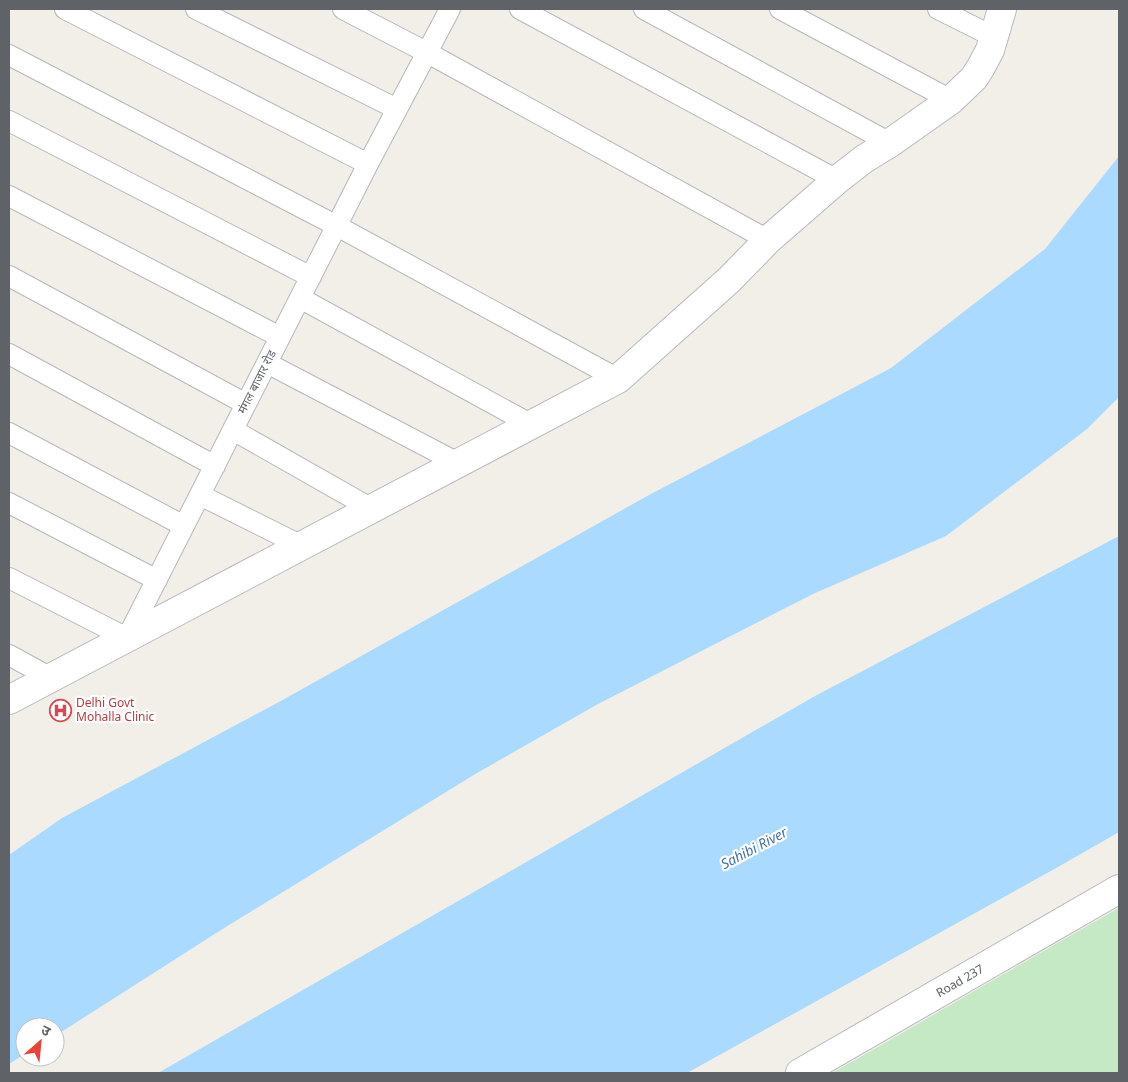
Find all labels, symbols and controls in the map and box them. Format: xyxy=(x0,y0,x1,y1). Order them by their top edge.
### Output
street label: मंगल बाजार रोड xyxy=(233,346,280,417)
place label: Delhi Govt Mohalla Clinic xyxy=(76,694,155,725)
hospital icon: Delhi Govt Mohalla Clinic xyxy=(48,698,72,722)
water label: Sahibi River xyxy=(717,822,791,873)
street label: Road 237 xyxy=(933,960,987,1001)
north arrow xyxy=(15,1017,65,1067)
text: उ xyxy=(38,1020,55,1041)

